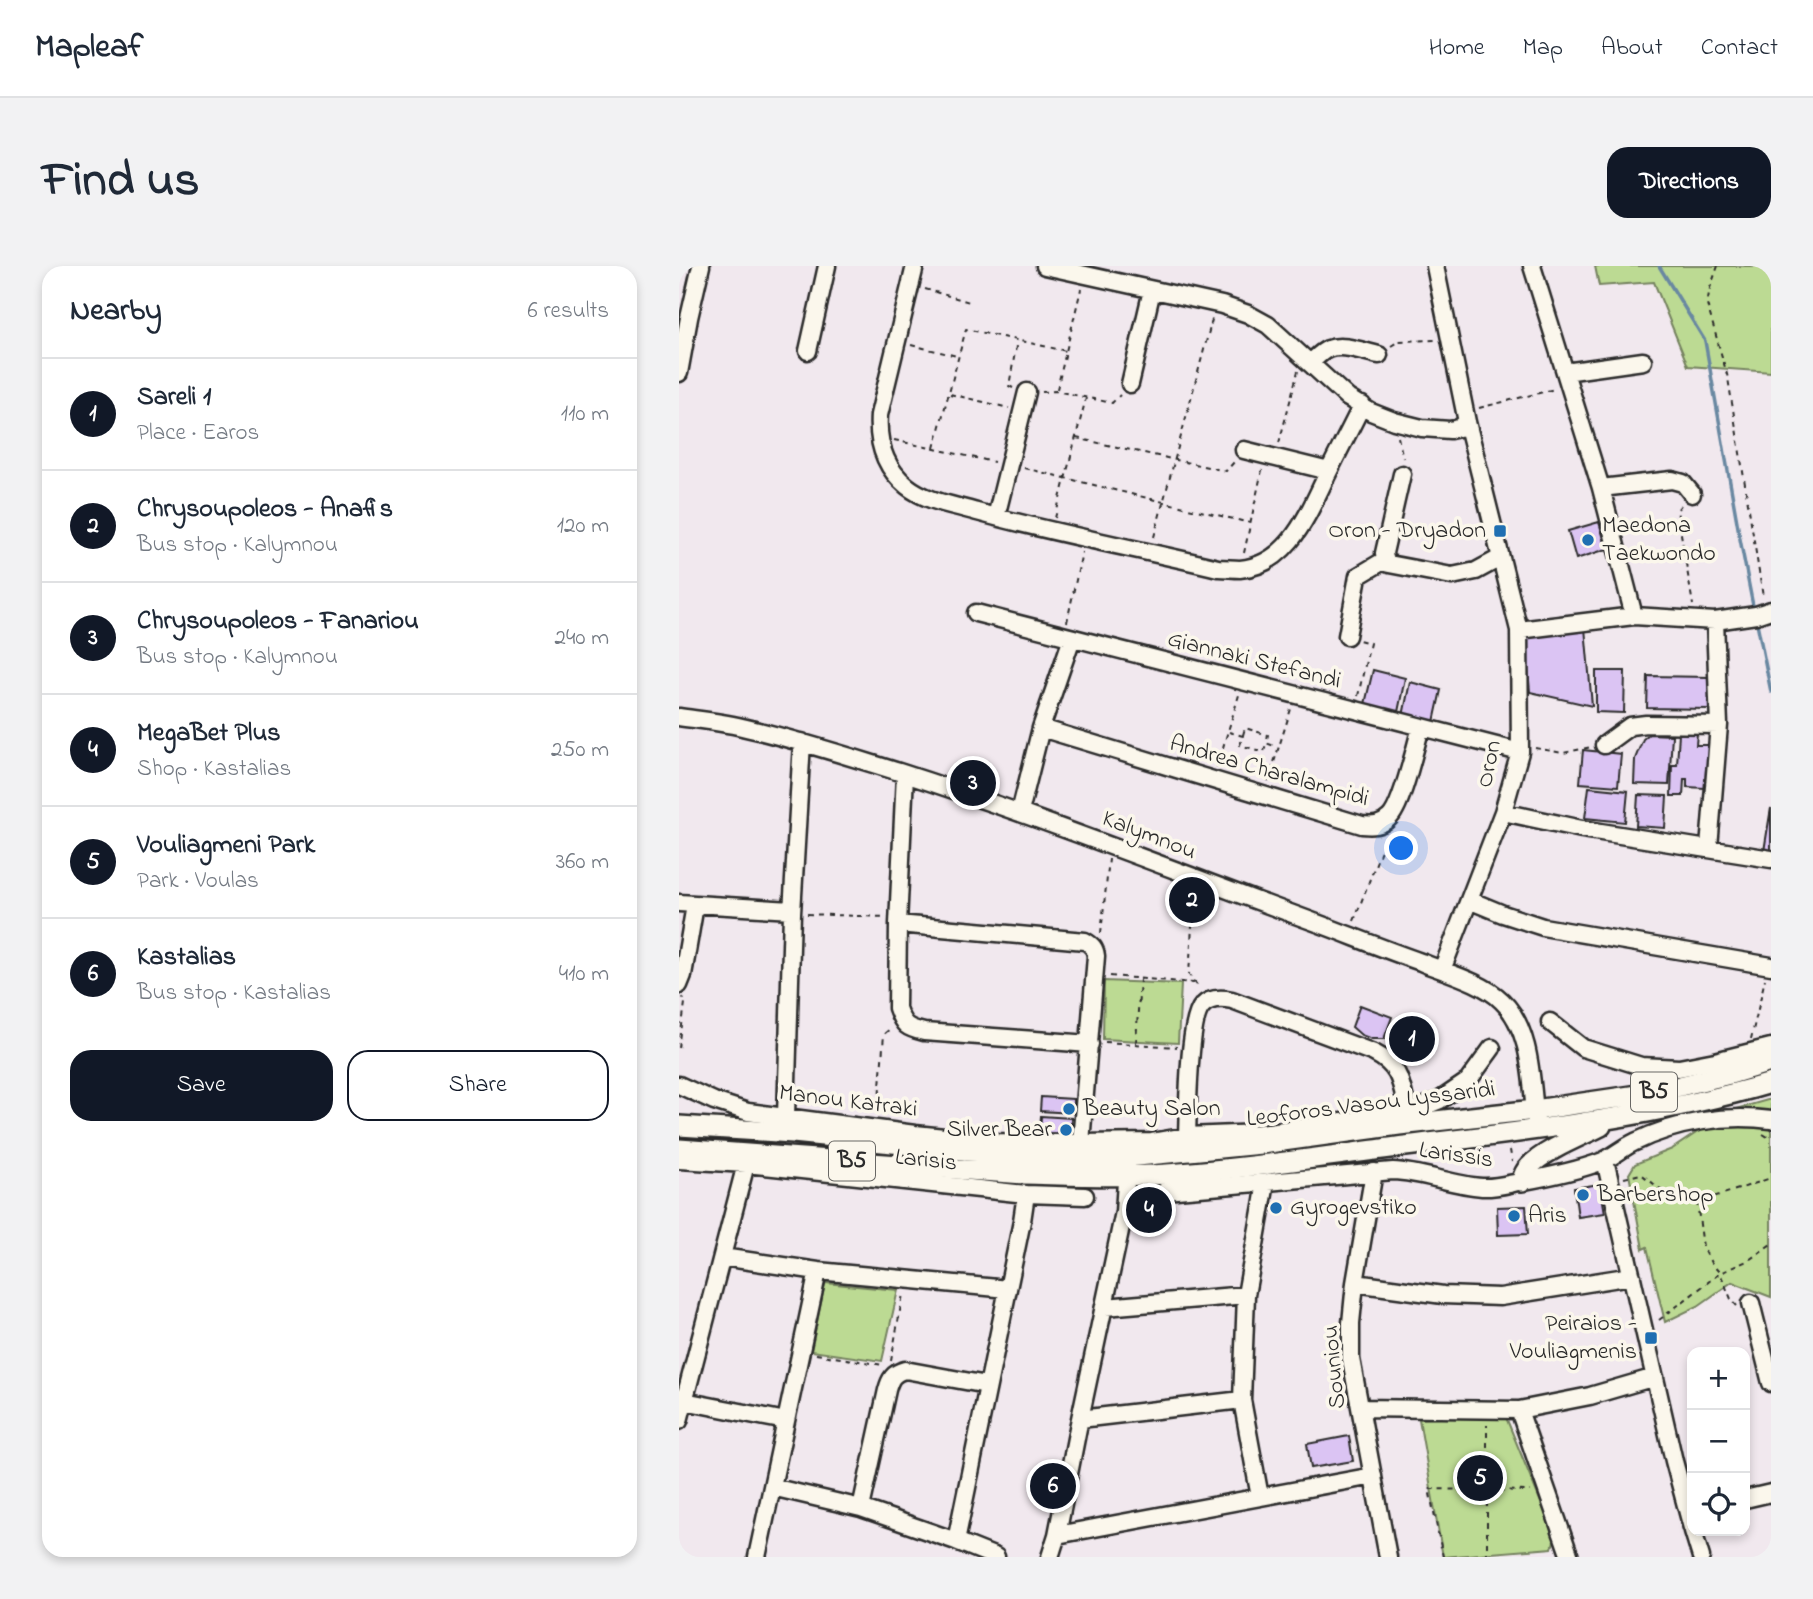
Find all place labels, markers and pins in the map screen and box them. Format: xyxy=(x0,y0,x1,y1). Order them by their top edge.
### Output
place label: Maedona Taekwondo xyxy=(1602,509,1716,572)
place label: Oron - Dryadon xyxy=(1328,514,1486,550)
marker: Oron - Dryadon xyxy=(1492,523,1508,539)
marker: Maedona Taekwondo xyxy=(1580,532,1596,548)
pin: 3 xyxy=(950,757,996,809)
pin: 2 xyxy=(1169,874,1215,926)
pin: 1 xyxy=(1389,1013,1435,1065)
place label: Beauty Salon xyxy=(1082,1092,1221,1128)
marker: Beauty Salon xyxy=(1061,1101,1077,1117)
place label: Silver Bear xyxy=(947,1113,1053,1148)
marker: Silver Bear xyxy=(1058,1122,1074,1138)
place label: Barbershop xyxy=(1596,1178,1714,1213)
pin: 4 xyxy=(1126,1184,1172,1236)
marker: Barbershop xyxy=(1575,1187,1591,1203)
place label: Gyrogevstiko xyxy=(1290,1191,1417,1227)
place label: Aris xyxy=(1528,1199,1567,1234)
marker: Gyrogevstiko xyxy=(1268,1200,1284,1216)
marker: Aris xyxy=(1506,1208,1522,1224)
place label: Peiraios - Vouliagmenis xyxy=(1509,1307,1637,1370)
marker: Peiraios - Vouliagmenis xyxy=(1643,1330,1659,1346)
pin: 5 xyxy=(1457,1452,1503,1504)
pin: 6 xyxy=(1030,1460,1076,1512)

